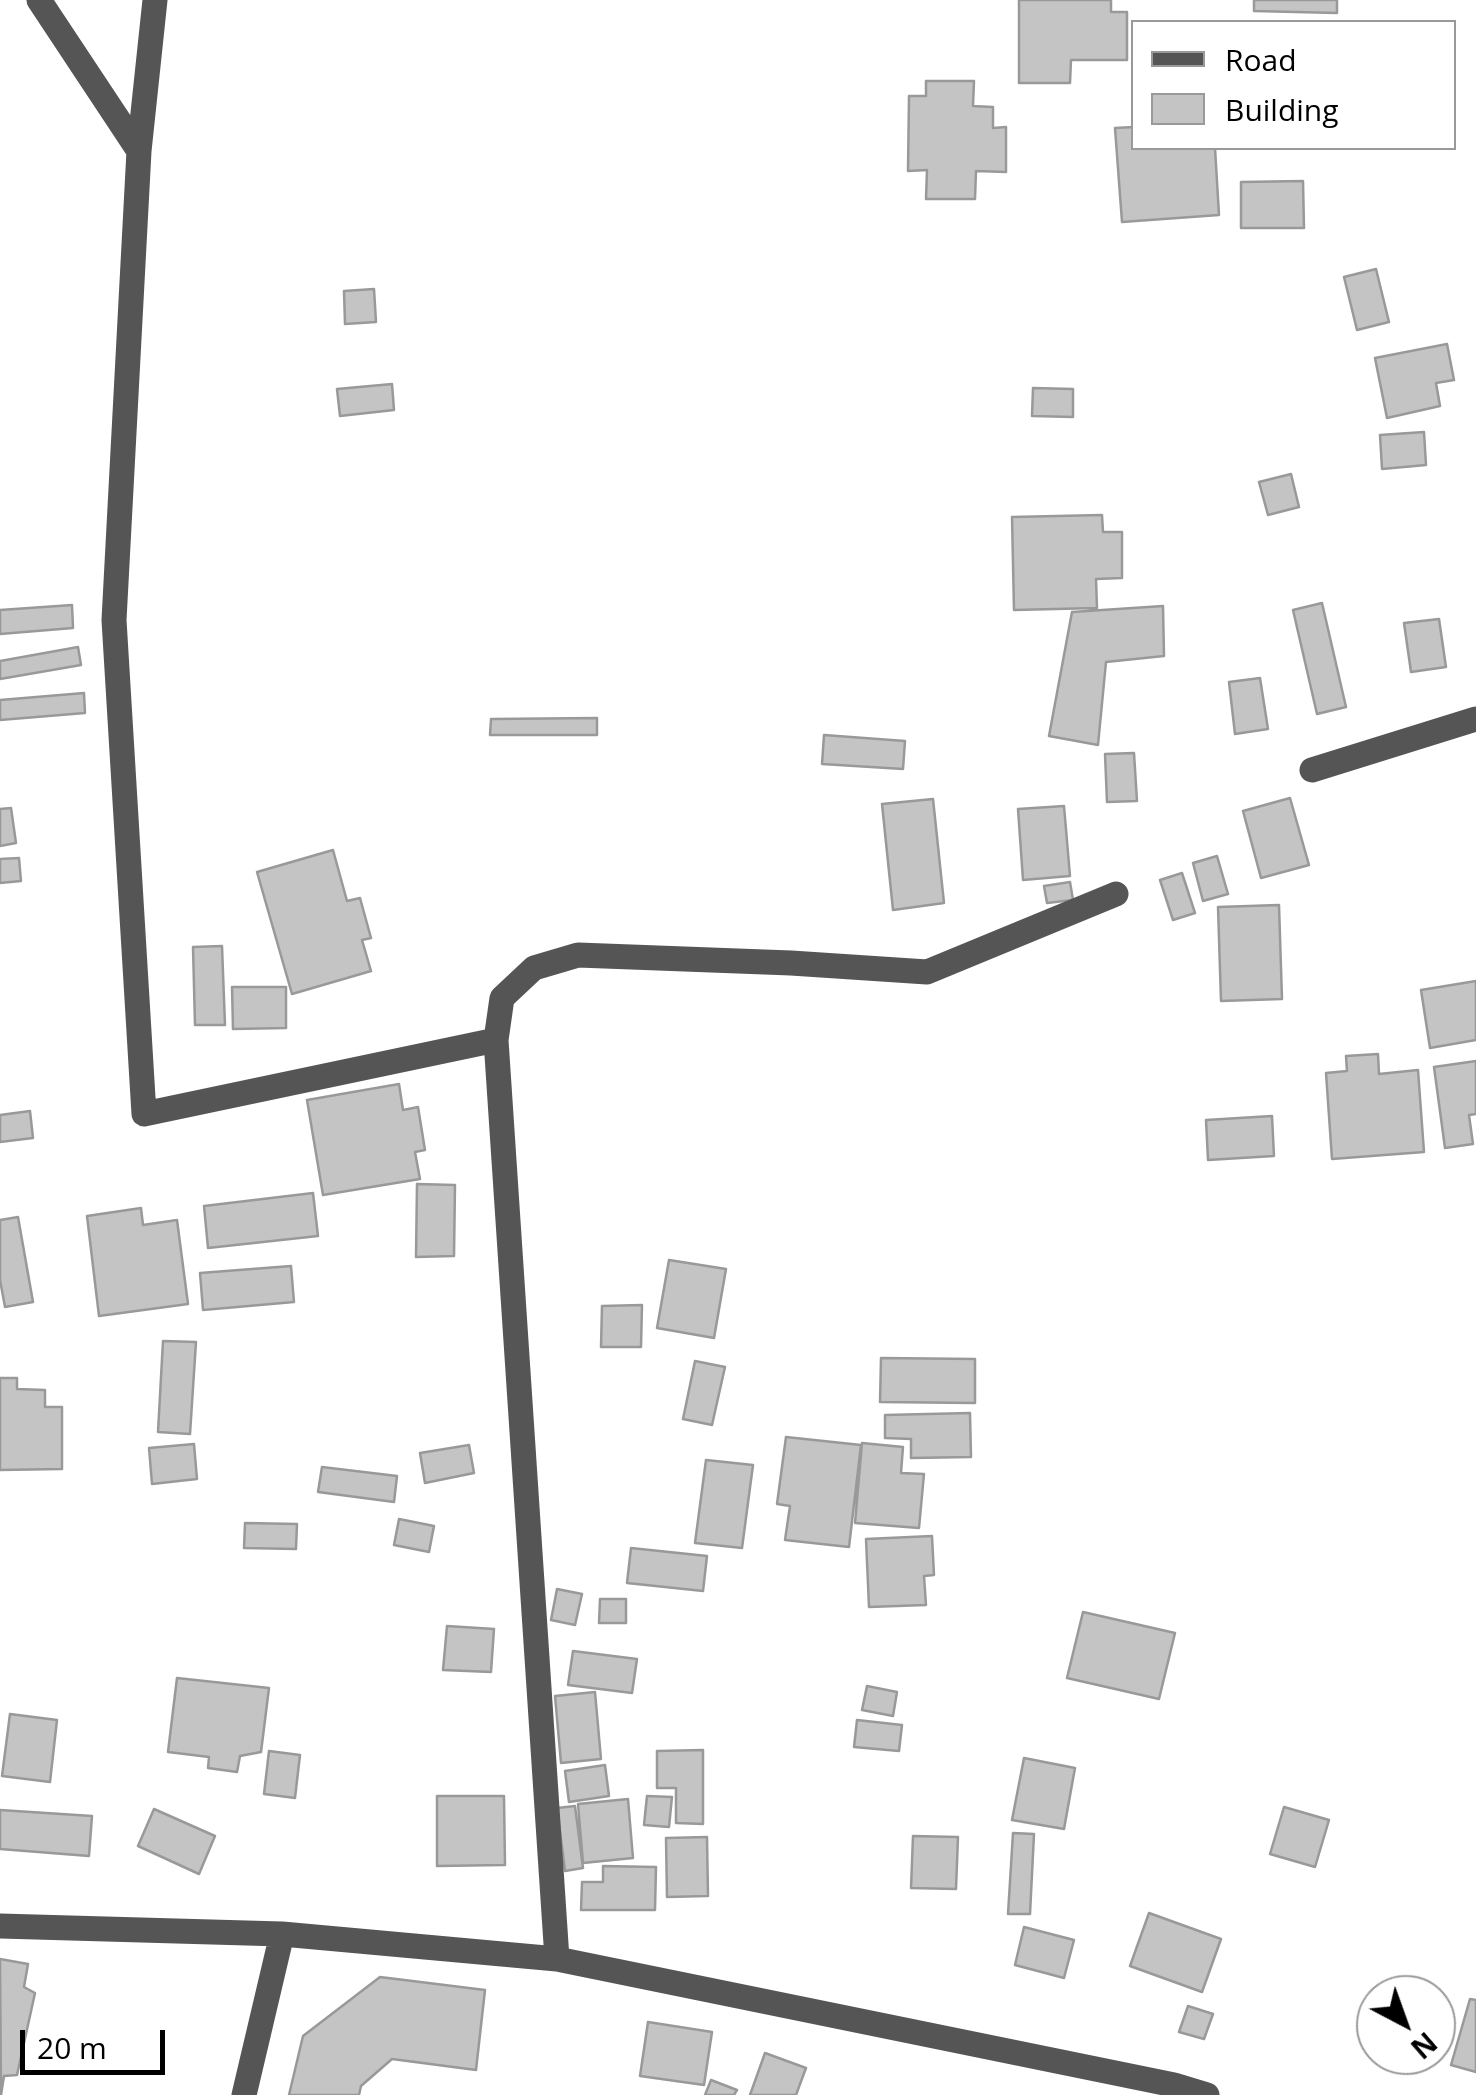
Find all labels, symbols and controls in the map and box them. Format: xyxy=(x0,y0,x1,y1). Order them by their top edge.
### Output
legend xyxy=(1131,20,1456,150)
text: Road xyxy=(1225,39,1297,80)
text: Building xyxy=(1225,89,1339,130)
north arrow xyxy=(1356,1975,1456,2075)
scale bar xyxy=(25,2010,170,2072)
text: N xyxy=(1403,2024,1445,2068)
text: 20 m xyxy=(37,2027,107,2068)

